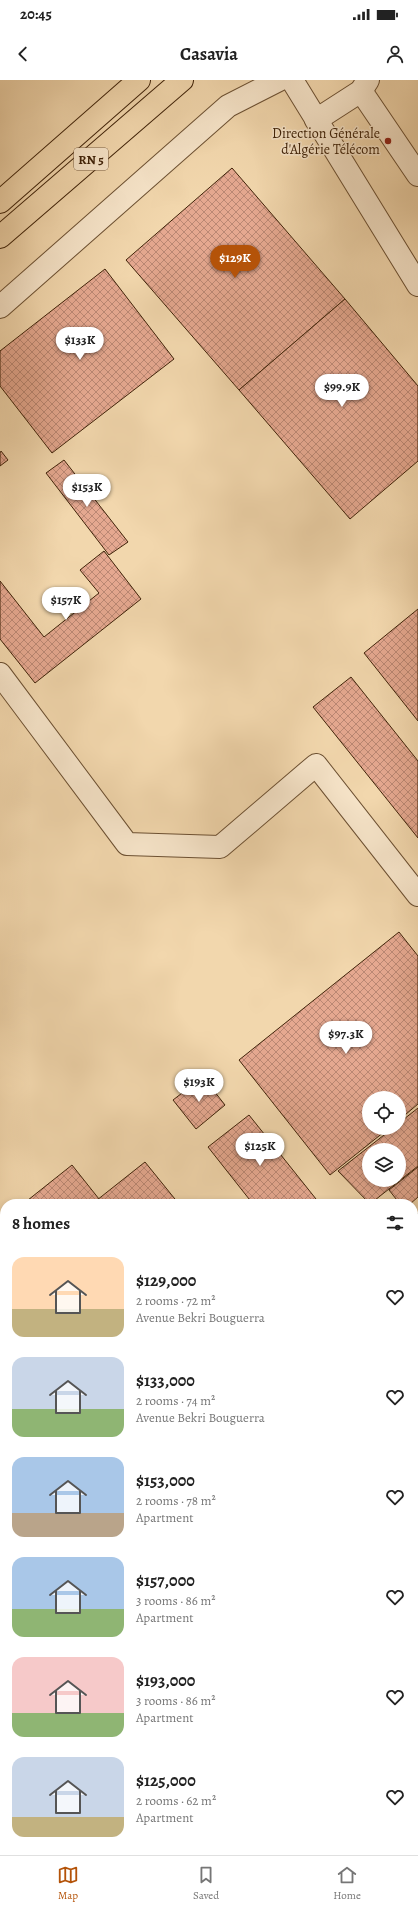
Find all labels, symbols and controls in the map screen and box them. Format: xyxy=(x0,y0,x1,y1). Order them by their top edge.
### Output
text: 20:45 xyxy=(20,4,52,24)
text: Casavia xyxy=(180,42,238,66)
icon: back xyxy=(12,43,34,65)
icon: person xyxy=(384,43,406,65)
place label: Direction Générale d'Algérie Télécom xyxy=(272,124,380,159)
marker: Direction Générale d'Algérie Télécom xyxy=(383,136,393,146)
road number: RN 5 xyxy=(74,148,108,170)
pin: $129K xyxy=(207,245,263,279)
text: $129K xyxy=(219,249,251,266)
pin: $133K xyxy=(52,327,108,361)
text: $133K xyxy=(65,331,95,348)
pin: $99.9K xyxy=(309,374,375,408)
text: $99.9K xyxy=(324,378,360,395)
pin: $153K xyxy=(59,474,115,508)
text: $153K xyxy=(72,478,102,495)
pin: $157K xyxy=(38,587,94,621)
text: $157K xyxy=(51,591,81,608)
pin: $97.3K xyxy=(313,1021,379,1055)
text: $97.3K xyxy=(328,1025,364,1042)
pin: $193K xyxy=(171,1069,227,1103)
text: $193K xyxy=(184,1073,214,1090)
map controls xyxy=(362,1091,406,1187)
button: locate xyxy=(362,1091,406,1135)
pin: $125K xyxy=(232,1133,288,1167)
text: $125K xyxy=(244,1137,276,1154)
button: layers xyxy=(362,1143,406,1187)
text: 8 homes xyxy=(12,1212,70,1235)
icon: filters xyxy=(384,1212,406,1234)
text: $129,000 xyxy=(136,1269,196,1292)
icon: home xyxy=(44,1273,92,1321)
icon: heart xyxy=(384,1286,406,1308)
text: 2 rooms · 72 m² xyxy=(136,1292,216,1309)
text: Avenue Bekri Bouguerra xyxy=(136,1309,265,1326)
text: $133,000 xyxy=(136,1369,195,1392)
icon: home xyxy=(44,1373,92,1421)
icon: heart xyxy=(384,1386,406,1408)
text: 2 rooms · 74 m² xyxy=(136,1392,215,1409)
text: Avenue Bekri Bouguerra xyxy=(136,1409,265,1426)
text: $153,000 xyxy=(136,1469,195,1492)
icon: home xyxy=(44,1473,92,1521)
icon: heart xyxy=(384,1486,406,1508)
text: 2 rooms · 78 m² xyxy=(136,1492,216,1509)
text: Apartment xyxy=(136,1509,194,1526)
text: $157,000 xyxy=(136,1569,195,1592)
icon: home xyxy=(44,1573,92,1621)
icon: heart xyxy=(384,1586,406,1608)
text: 3 rooms · 86 m² xyxy=(136,1592,216,1609)
text: Apartment xyxy=(136,1609,194,1626)
text: $193,000 xyxy=(136,1669,195,1692)
icon: home xyxy=(44,1673,92,1721)
icon: heart xyxy=(384,1686,406,1708)
text: 3 rooms · 86 m² xyxy=(136,1692,216,1709)
text: Apartment xyxy=(136,1709,194,1726)
text: $125,000 xyxy=(136,1769,196,1792)
icon: home xyxy=(44,1773,92,1821)
icon: heart xyxy=(384,1786,406,1808)
text: 2 rooms · 62 m² xyxy=(136,1792,216,1809)
text: Apartment xyxy=(136,1809,194,1826)
tab: Map xyxy=(57,1864,79,1903)
tab: Saved xyxy=(193,1864,219,1903)
tab: Home xyxy=(333,1864,361,1903)

